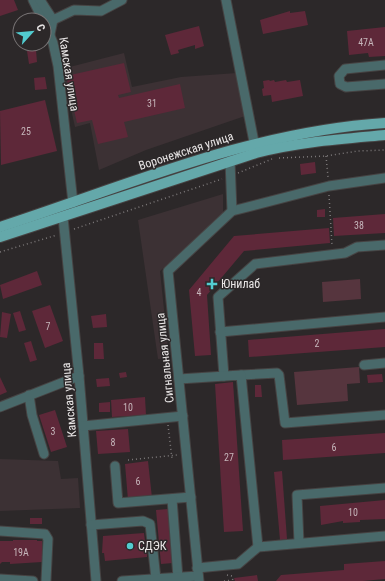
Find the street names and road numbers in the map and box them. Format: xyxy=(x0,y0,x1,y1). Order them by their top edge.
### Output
street label: Камская улица xyxy=(56,36,82,112)
street label: Воронежская улица xyxy=(137,129,235,173)
street label: Сигнальная улица xyxy=(153,312,177,404)
street label: Камская улица xyxy=(59,362,79,438)

